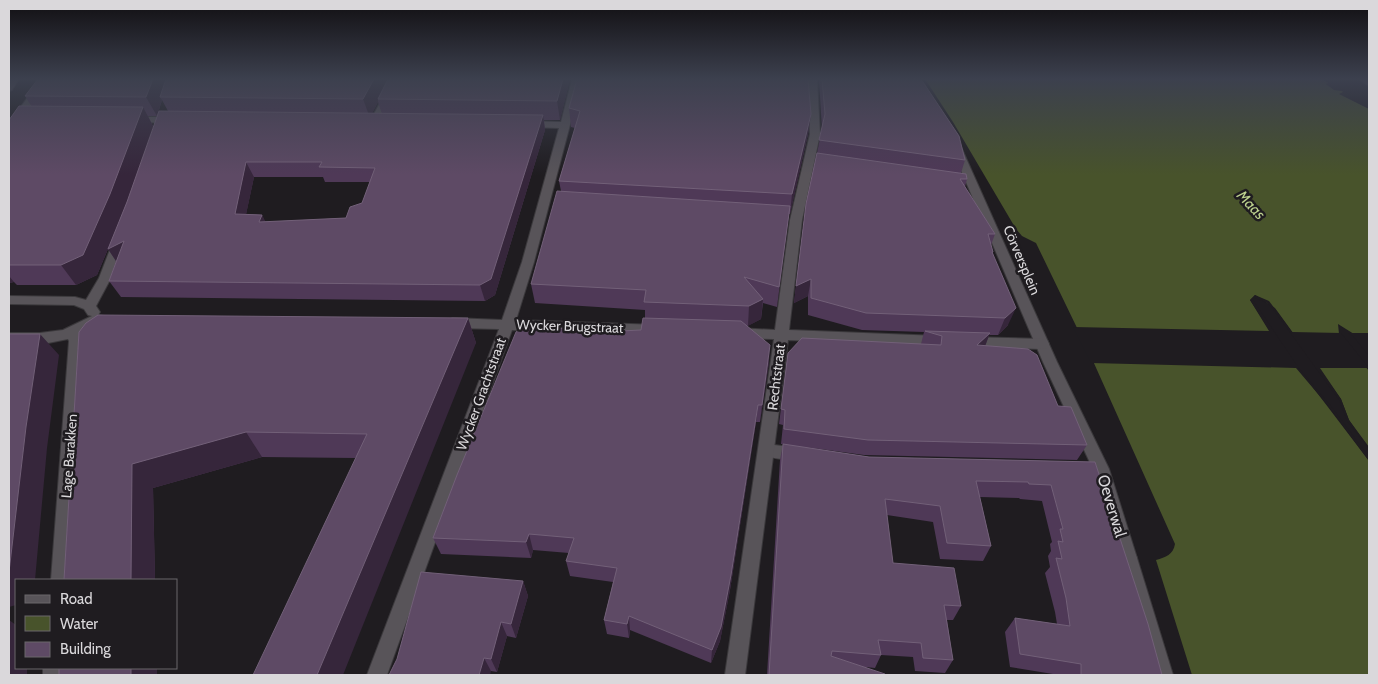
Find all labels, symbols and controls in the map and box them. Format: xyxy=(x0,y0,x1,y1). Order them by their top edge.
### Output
water label: Maas xyxy=(1232,186,1269,223)
street label: Cörversplein xyxy=(999,223,1045,298)
street label: Wycker Brugstraat xyxy=(516,315,624,337)
street label: Wycker Grachtstraat xyxy=(452,335,510,453)
street label: Rechtstraat xyxy=(763,343,789,411)
street label: Lage Barakken xyxy=(57,413,81,499)
street label: Oeverwal xyxy=(1094,472,1131,540)
legend xyxy=(15,579,178,669)
text: Road xyxy=(60,590,93,608)
text: Water xyxy=(60,615,98,633)
text: Building xyxy=(60,640,111,658)

